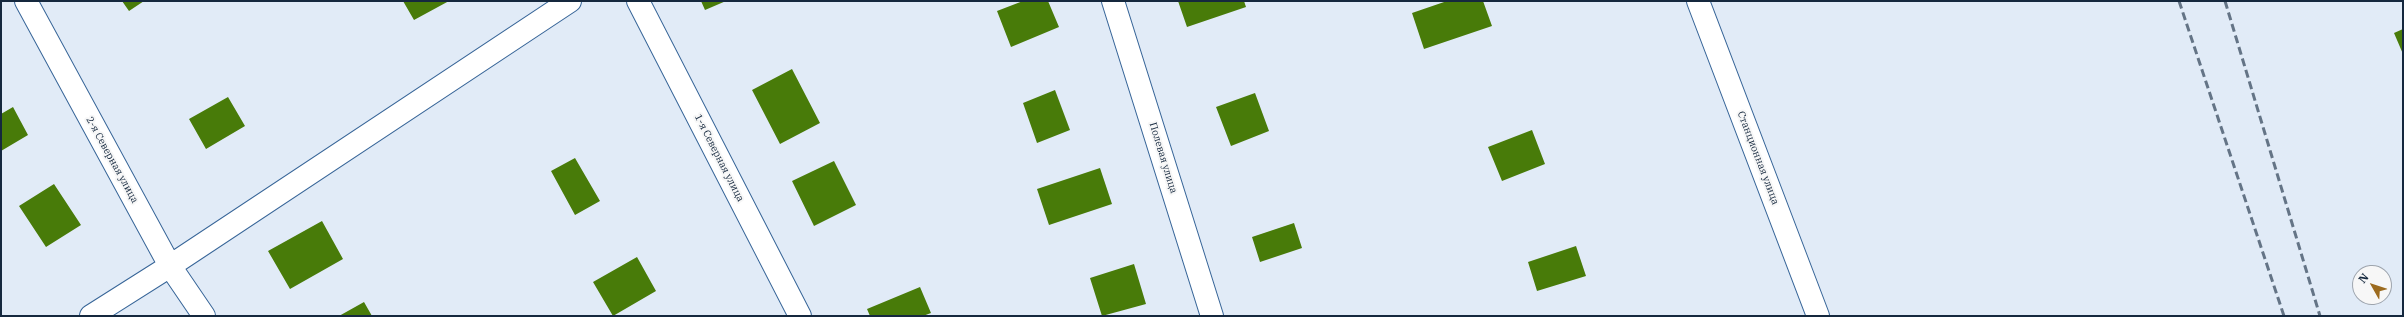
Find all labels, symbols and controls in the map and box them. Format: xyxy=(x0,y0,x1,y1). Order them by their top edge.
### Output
street label: Станционная улица xyxy=(1735,110,1781,206)
street label: 1-я Северная улица xyxy=(692,112,746,204)
street label: 2-я Северная улица xyxy=(83,115,141,205)
street label: Полевая улица xyxy=(1146,121,1180,195)
north arrow xyxy=(2352,265,2392,305)
text: N xyxy=(2355,270,2372,286)

